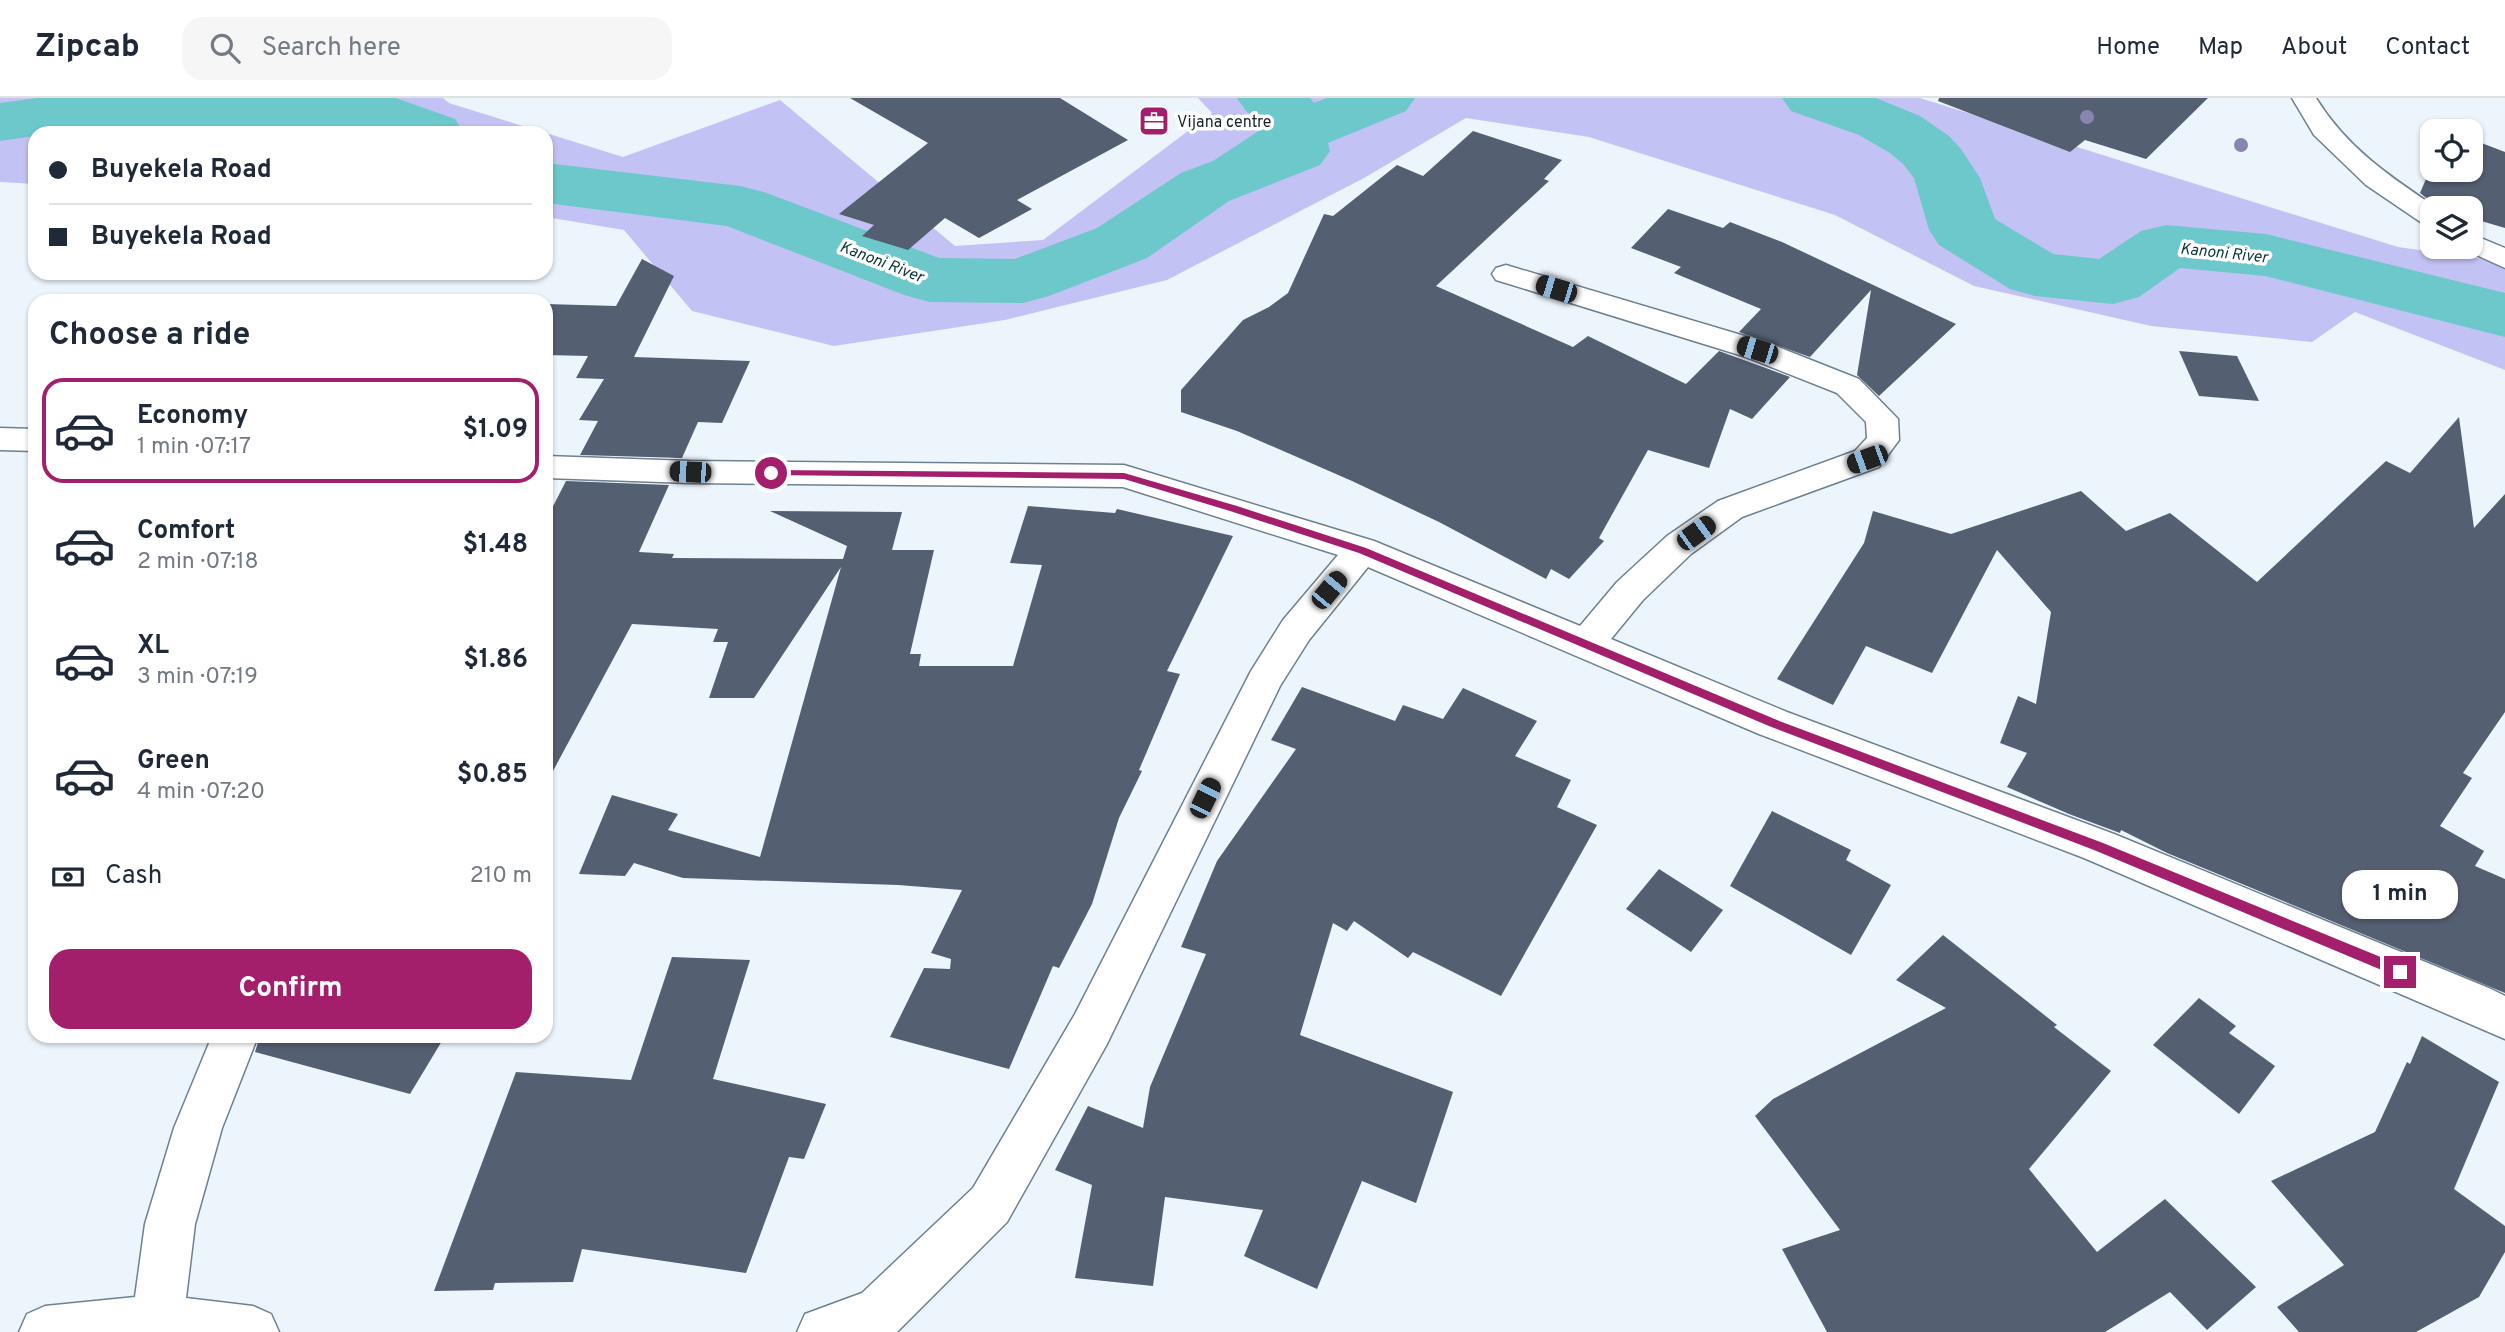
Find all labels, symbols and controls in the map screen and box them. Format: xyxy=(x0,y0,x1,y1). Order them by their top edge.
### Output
search box xyxy=(182,17,672,80)
text: Zipcab xyxy=(35,27,140,69)
icon: search xyxy=(206,29,244,67)
text: Search here xyxy=(262,32,401,65)
text: Home xyxy=(2096,33,2160,63)
text: Map xyxy=(2198,33,2243,63)
text: About xyxy=(2281,33,2347,63)
text: Contact xyxy=(2385,33,2470,63)
office icon: Vijana centre xyxy=(1137,104,1171,138)
place label: Vijana centre xyxy=(1177,113,1271,133)
map controls xyxy=(2420,119,2483,259)
button: locate xyxy=(2420,119,2483,182)
text: Buyekela Road xyxy=(91,154,272,187)
button: layers xyxy=(2420,196,2483,259)
text: Buyekela Road xyxy=(91,221,272,254)
water label: Kanoni River xyxy=(837,238,928,289)
water label: Kanoni River xyxy=(2179,239,2270,269)
car xyxy=(1533,273,1580,305)
text: Choose a ride xyxy=(49,316,250,356)
car xyxy=(1734,334,1781,366)
icon: car xyxy=(53,399,116,462)
text: Economy xyxy=(137,400,248,433)
text: $1.09 xyxy=(462,414,528,447)
text: 1 min · 07:17 xyxy=(137,433,251,462)
car xyxy=(1844,442,1891,476)
route start xyxy=(755,457,787,489)
car xyxy=(669,461,712,483)
car xyxy=(1673,512,1720,554)
icon: car xyxy=(53,514,116,577)
text: Comfort xyxy=(137,515,235,548)
text: $1.48 xyxy=(462,529,528,562)
text: 2 min · 07:18 xyxy=(137,548,259,577)
car xyxy=(1308,567,1351,613)
icon: car xyxy=(53,629,116,692)
text: XL xyxy=(137,630,169,663)
text: $1.86 xyxy=(463,644,528,677)
text: 3 min · 07:19 xyxy=(137,663,258,692)
icon: car xyxy=(53,744,116,807)
text: Green xyxy=(137,745,210,778)
text: $0.85 xyxy=(457,759,528,792)
car xyxy=(1187,775,1224,821)
text: 4 min · 07:20 xyxy=(137,778,265,807)
icon: cash xyxy=(49,858,87,896)
text: Cash xyxy=(105,860,162,893)
text: 210 m xyxy=(470,862,532,891)
callout: 1 min xyxy=(2342,870,2458,920)
text: 1 min xyxy=(2372,880,2428,909)
button: Confirm xyxy=(49,949,532,1029)
route end xyxy=(2384,956,2416,988)

